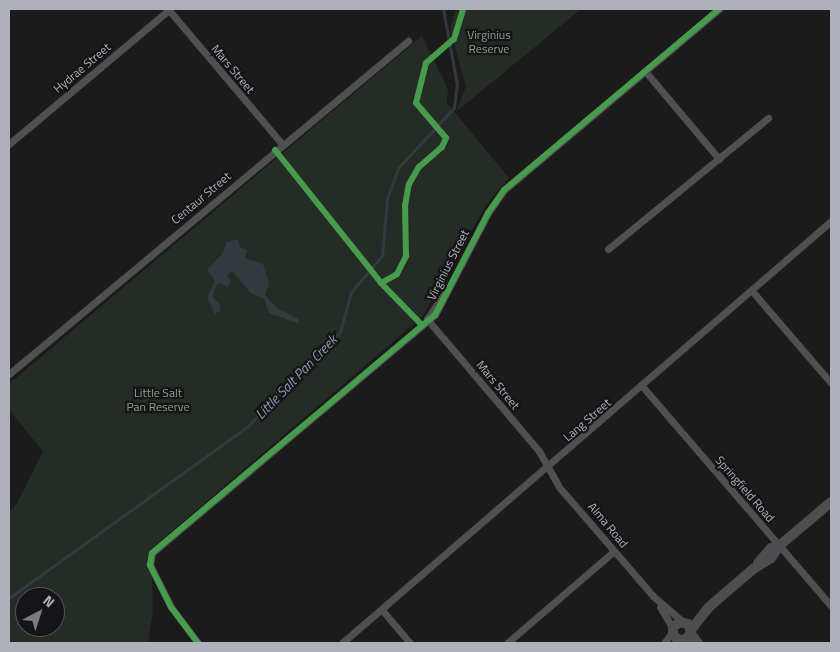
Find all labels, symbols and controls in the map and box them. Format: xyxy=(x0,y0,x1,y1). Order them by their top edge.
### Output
park label: Virginius Reserve xyxy=(467,28,511,56)
street label: Hydrae Street xyxy=(51,40,113,96)
street label: Mars Street xyxy=(208,42,258,96)
street label: Centaur Street xyxy=(168,169,234,227)
street label: Virginius Street xyxy=(424,227,472,303)
water label: Little Salt Pan Creek xyxy=(252,332,340,422)
street label: Mars Street xyxy=(473,358,523,412)
park label: Little Salt Pan Reserve xyxy=(126,386,190,414)
street label: Lang Street xyxy=(560,396,614,444)
street label: Springfield Road xyxy=(712,453,778,525)
street label: Alma Road xyxy=(585,499,631,551)
north arrow xyxy=(15,587,65,637)
text: N xyxy=(39,590,60,612)

